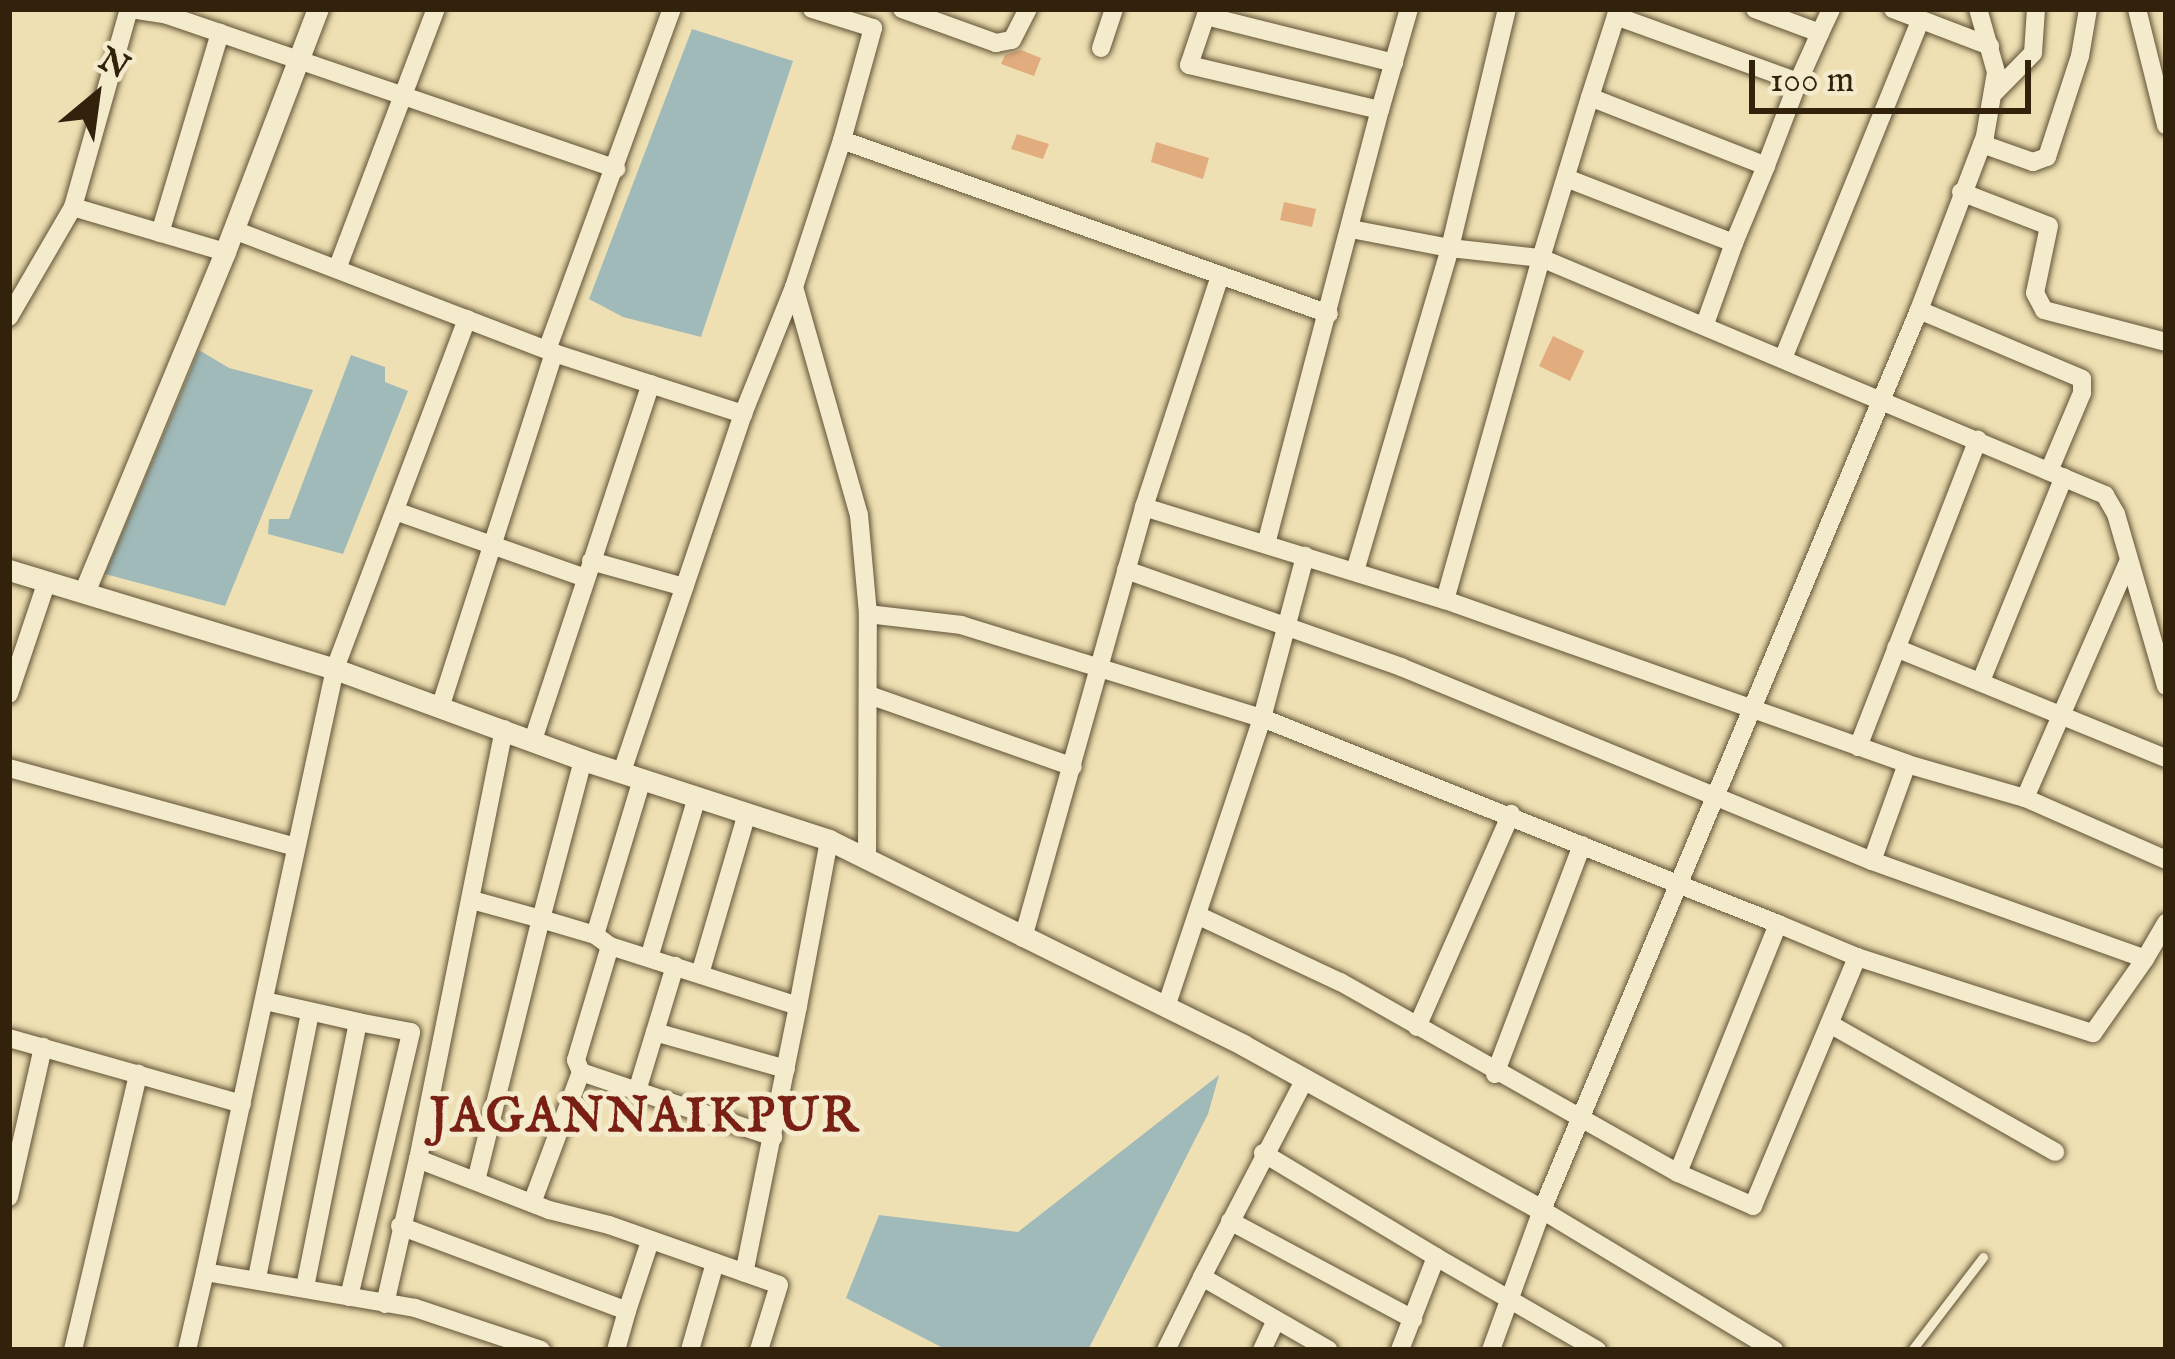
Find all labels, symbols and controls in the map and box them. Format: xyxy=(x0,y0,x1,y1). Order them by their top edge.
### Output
north arrow xyxy=(36,36,156,156)
scale bar xyxy=(1755,36,2037,110)
text: N xyxy=(91,39,136,90)
text: 100 m xyxy=(1770,58,1854,104)
district label: JAGANNAIKPUR xyxy=(429,1090,861,1148)

